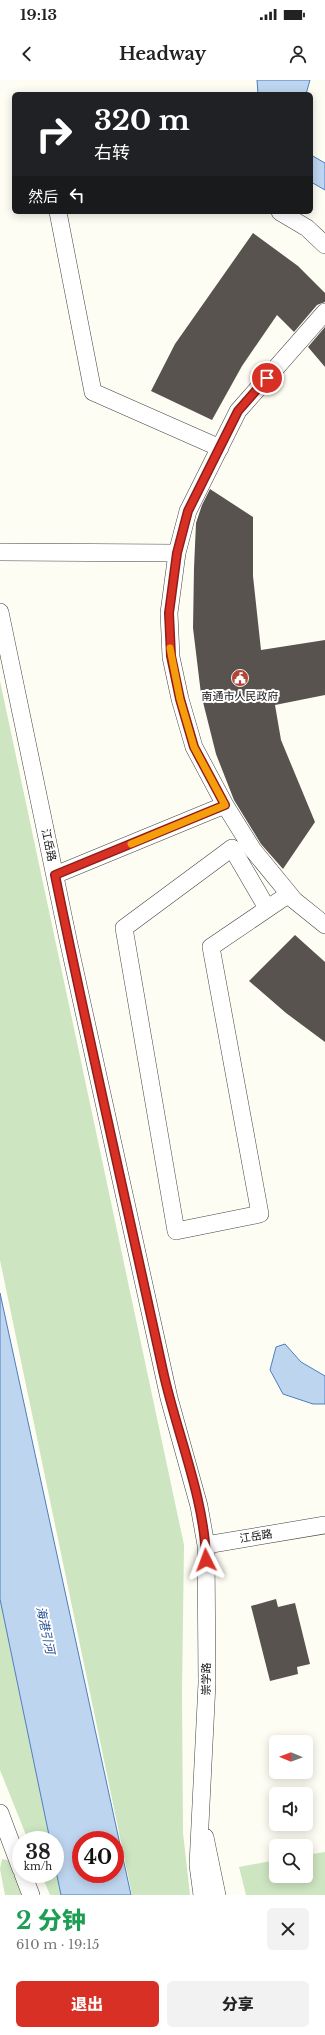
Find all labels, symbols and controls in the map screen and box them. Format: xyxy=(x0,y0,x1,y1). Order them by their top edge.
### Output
text: 19:13 xyxy=(20,5,57,24)
icon: back xyxy=(16,43,38,65)
text: Headway xyxy=(119,43,206,65)
icon: person xyxy=(287,43,309,65)
text: 320 m xyxy=(94,103,190,138)
icon: right xyxy=(28,108,80,160)
text: 右转 xyxy=(94,142,130,164)
icon: left xyxy=(66,184,88,206)
text: 然后 xyxy=(28,187,58,206)
pin xyxy=(250,361,284,395)
icon: arrive xyxy=(256,367,278,389)
public building icon: 南通市人民政府 xyxy=(230,668,250,688)
place label: 南通市人民政府 xyxy=(202,689,279,703)
street label: 江岳路 xyxy=(39,827,59,863)
street label: 江岳路 xyxy=(239,1527,273,1545)
position arrow xyxy=(185,1539,227,1581)
water label: 海港引河 xyxy=(34,1605,59,1657)
street label: 崇学路 xyxy=(199,1662,213,1696)
north arrow xyxy=(269,1735,313,1779)
map controls xyxy=(269,1735,313,1883)
button: sound xyxy=(269,1787,313,1831)
speed limit sign: 40 xyxy=(72,1831,124,1883)
button: search xyxy=(269,1839,313,1883)
text: 38 xyxy=(25,1840,51,1864)
text: km/h xyxy=(24,1860,52,1873)
text: 2 分钟 xyxy=(16,1906,86,1935)
button: close xyxy=(267,1908,309,1950)
text: 610 m · 19:15 xyxy=(16,1936,99,1953)
button: 退出 xyxy=(16,1981,159,2027)
button: 分享 xyxy=(167,1981,309,2027)

